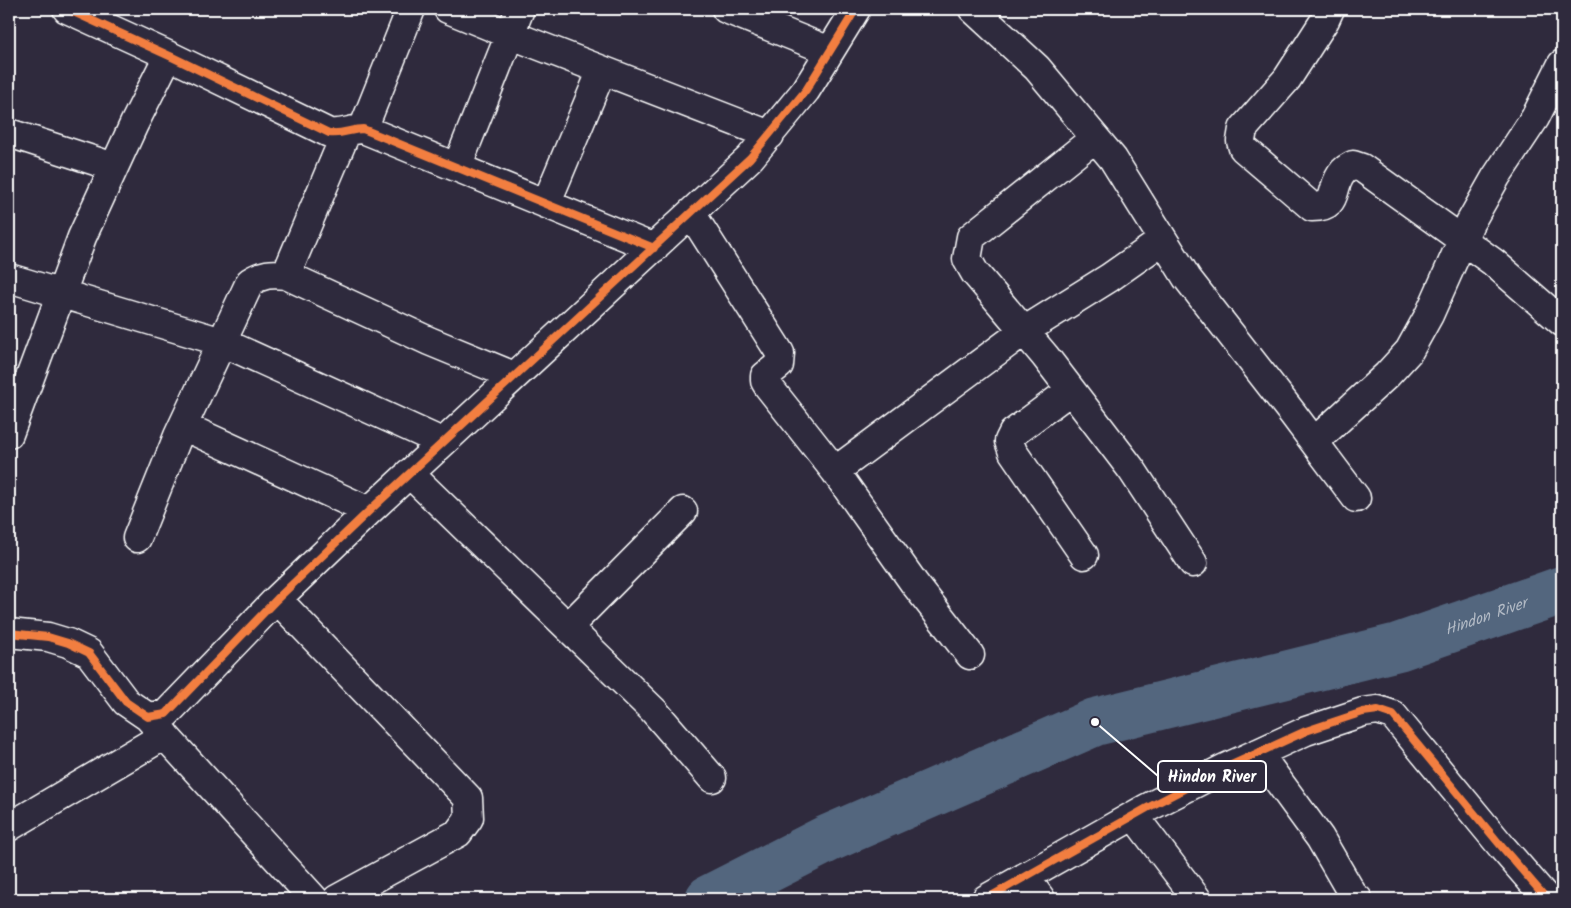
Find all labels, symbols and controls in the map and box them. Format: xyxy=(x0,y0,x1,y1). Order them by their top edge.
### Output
water label: Hindon River xyxy=(1441,589,1534,642)
callout: Hindon River xyxy=(1158,761,1266,792)
text: Hindon River xyxy=(1168,765,1257,790)

